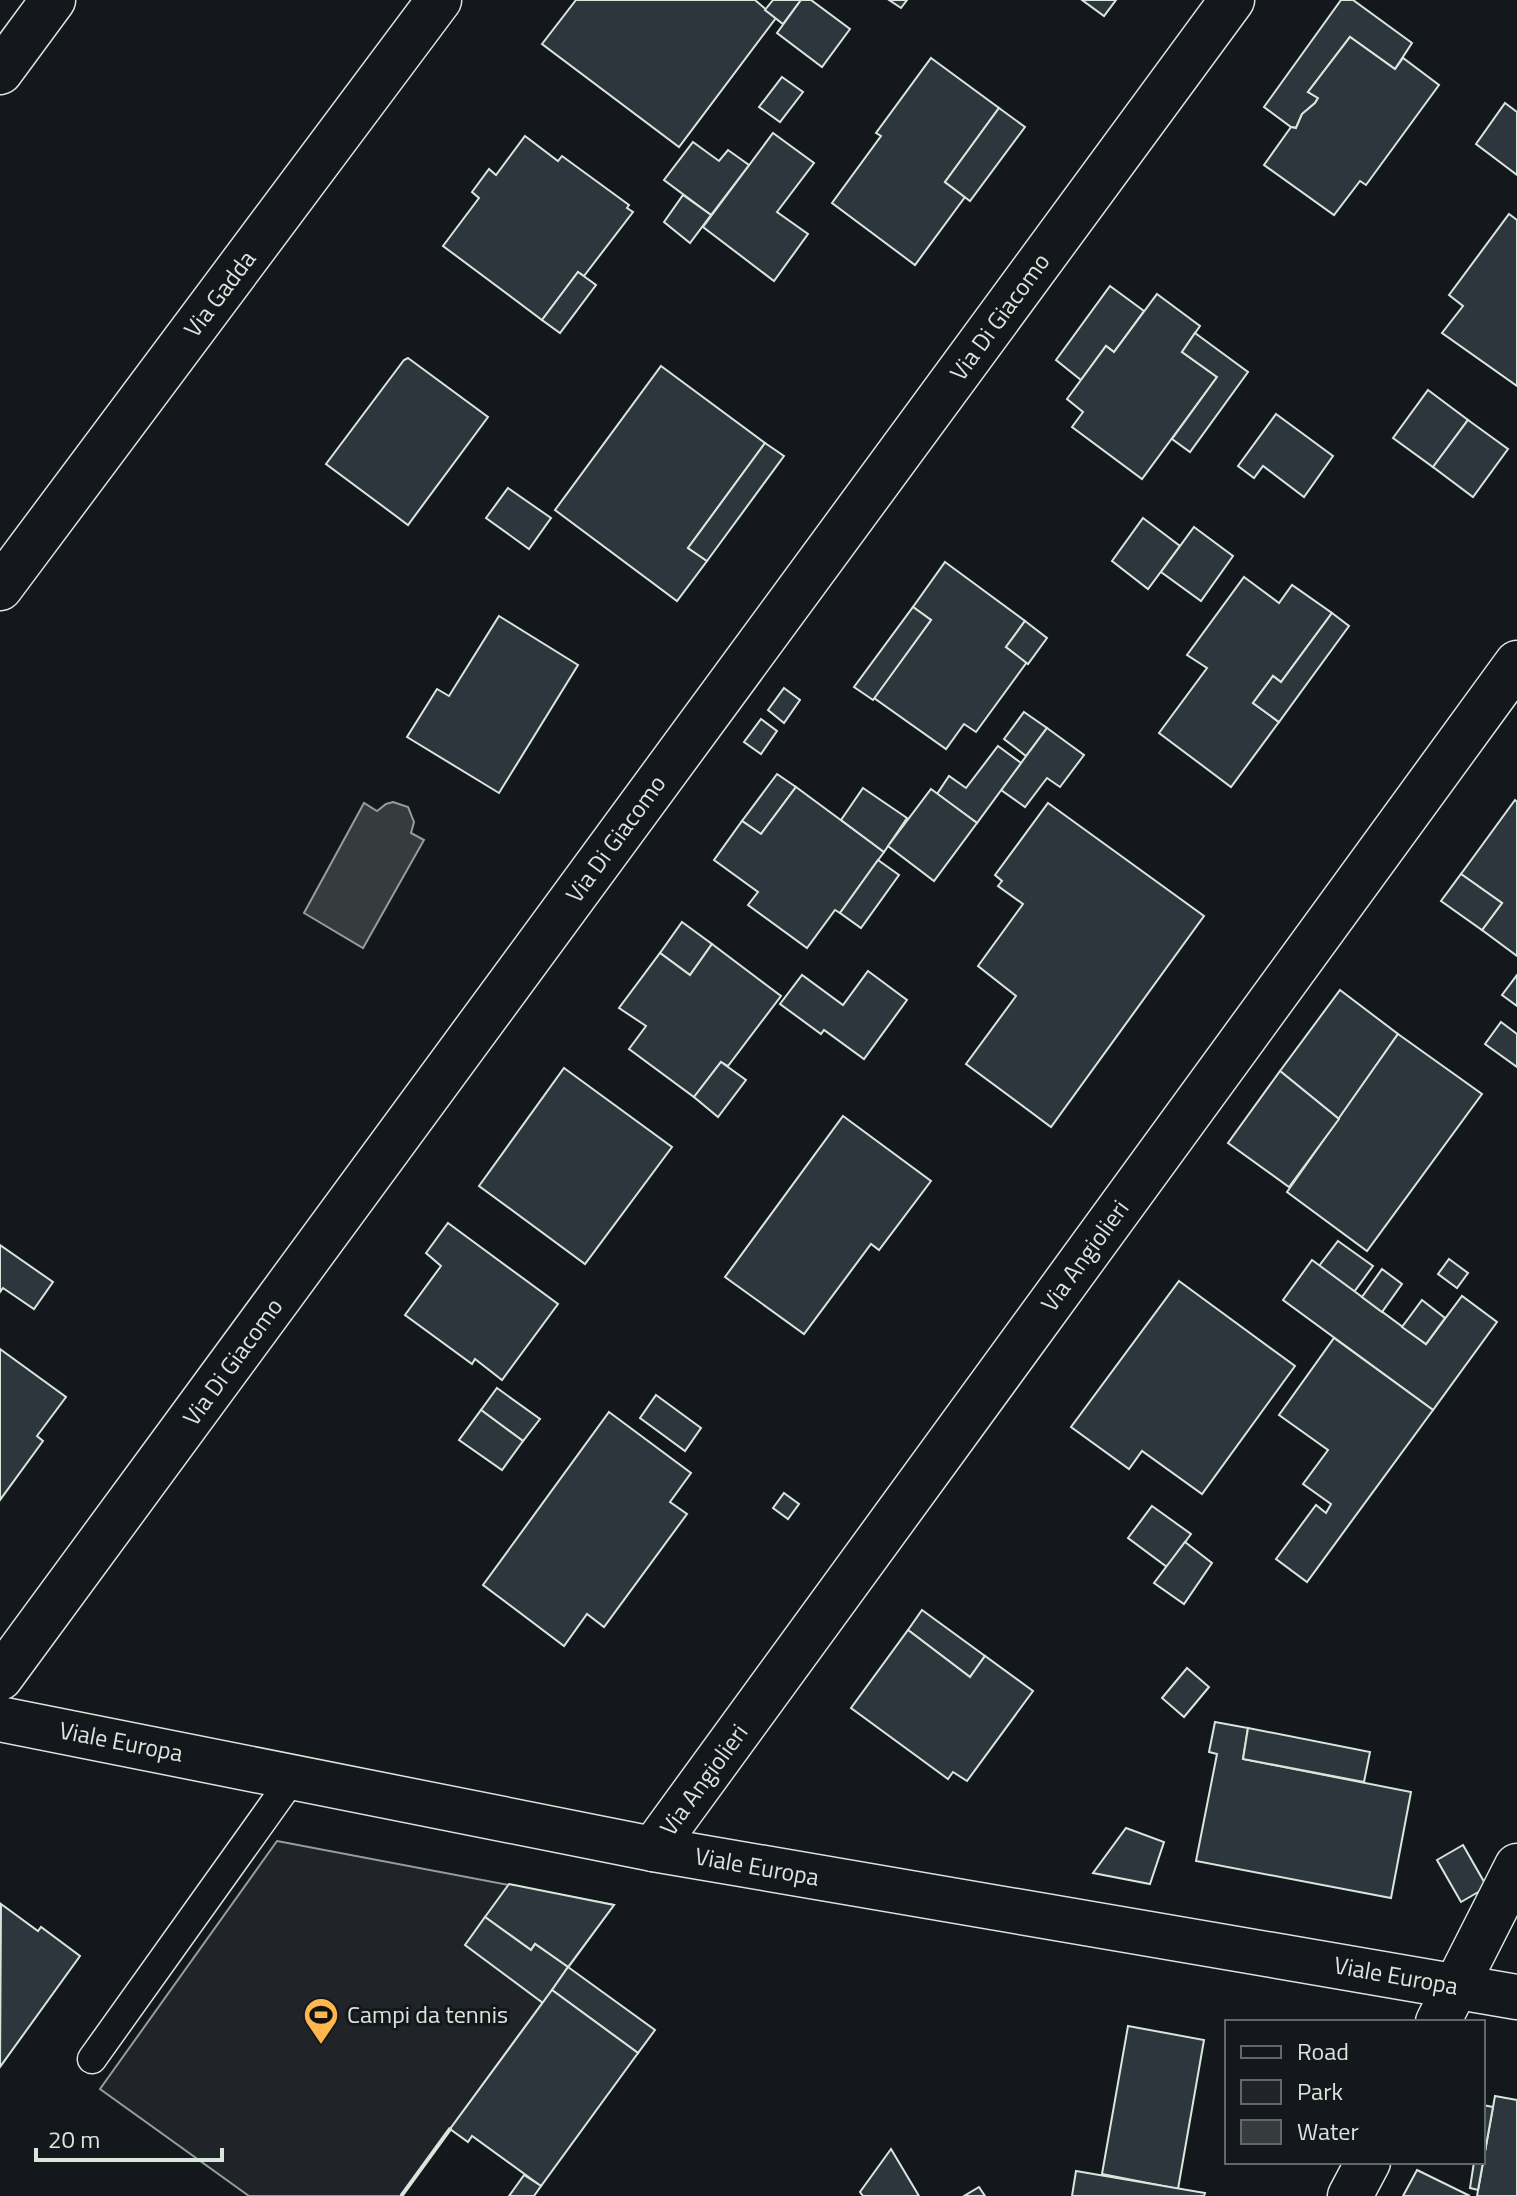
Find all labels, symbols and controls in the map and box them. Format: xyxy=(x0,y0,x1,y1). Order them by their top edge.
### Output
street label: Via Gadda xyxy=(175,242,264,344)
street label: Via Di Giacomo xyxy=(940,245,1058,388)
street label: Via Di Giacomo xyxy=(556,767,674,910)
street label: Via Angiolieri xyxy=(1031,1192,1137,1319)
street label: Via Di Giacomo xyxy=(173,1290,291,1433)
street label: Viale Europa xyxy=(56,1711,186,1771)
street label: Via Angiolieri xyxy=(650,1716,756,1843)
street label: Viale Europa xyxy=(692,1837,822,1895)
street label: Viale Europa xyxy=(1331,1946,1461,2004)
sports icon: Campi da tennis xyxy=(302,1996,340,2046)
place label: Campi da tennis xyxy=(347,1996,508,2032)
legend xyxy=(1225,2020,1485,2164)
text: Road xyxy=(1297,2033,1349,2069)
text: Park xyxy=(1297,2073,1343,2109)
scale bar xyxy=(36,2112,222,2162)
text: Water xyxy=(1297,2113,1359,2149)
text: 20 m xyxy=(48,2121,100,2157)

